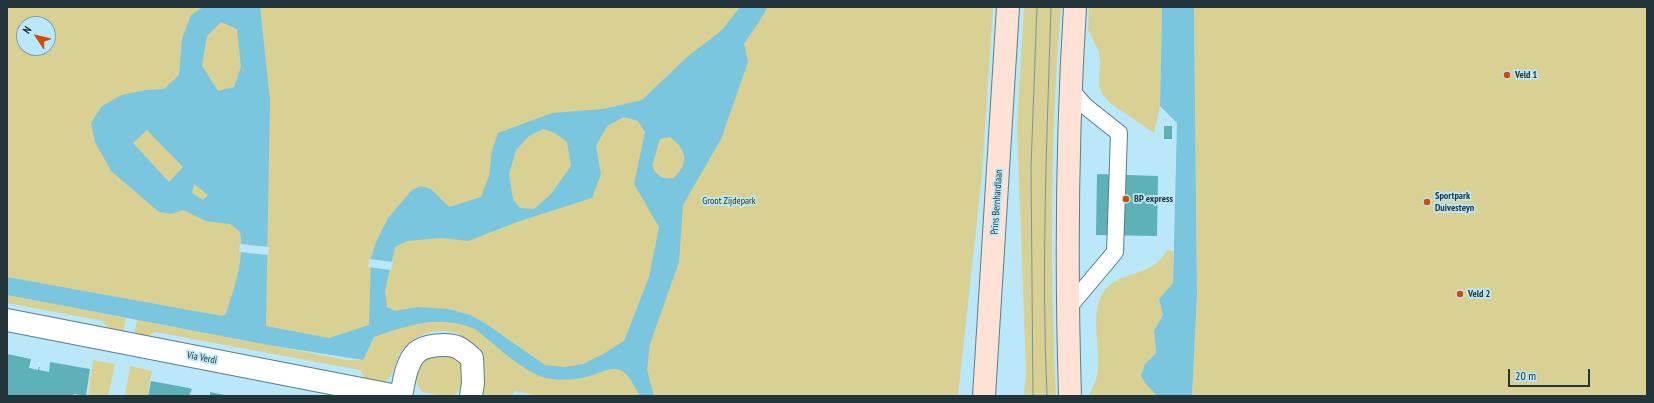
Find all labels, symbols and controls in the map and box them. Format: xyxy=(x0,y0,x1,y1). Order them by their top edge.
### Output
north arrow xyxy=(16,16,56,56)
text: N xyxy=(20,23,34,36)
place label: Veld 1 xyxy=(1515,69,1537,81)
marker: Veld 1 xyxy=(1502,70,1512,80)
street label: Prins Bernhardlaan xyxy=(989,169,1005,235)
place label: Sportpark Duivesteyn xyxy=(1435,190,1474,214)
place label: BP express xyxy=(1134,193,1173,205)
marker: BP express xyxy=(1121,194,1131,204)
park label: Groot Zijdepark xyxy=(702,195,756,207)
marker: Sportpark Duivesteyn xyxy=(1422,197,1432,207)
place label: Veld 2 xyxy=(1468,288,1490,300)
marker: Veld 2 xyxy=(1455,289,1465,299)
street label: Via Verdi xyxy=(186,349,218,367)
scale bar xyxy=(1510,361,1592,387)
text: 20 m xyxy=(1515,368,1536,383)

